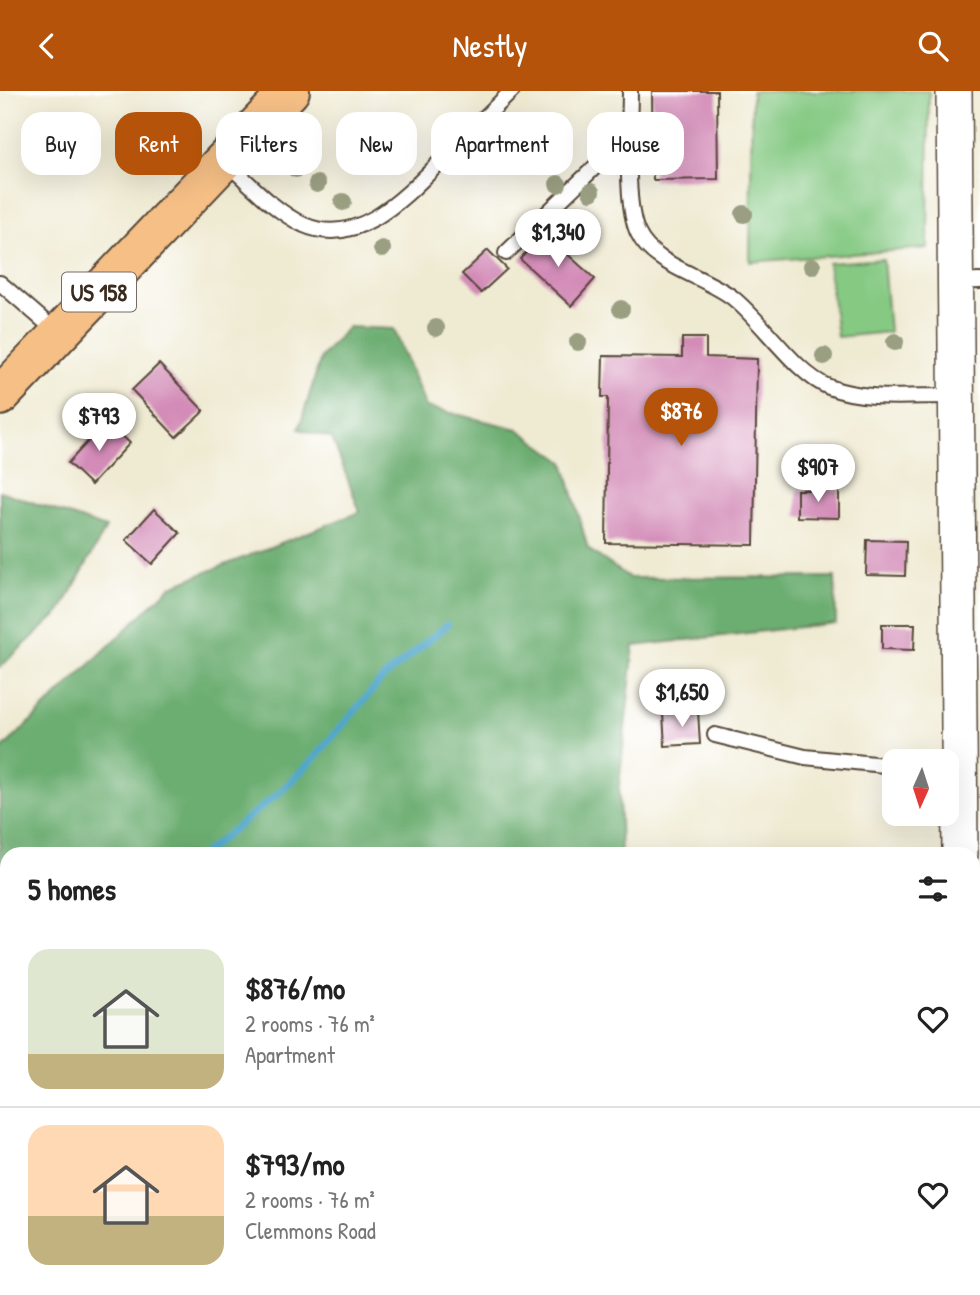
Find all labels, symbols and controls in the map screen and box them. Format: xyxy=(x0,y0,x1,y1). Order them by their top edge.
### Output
text: Nestly xyxy=(452,24,528,67)
icon: back xyxy=(28,27,66,65)
icon: search xyxy=(914,27,952,65)
chip: Buy xyxy=(21,112,101,175)
chip: Rent xyxy=(115,112,202,175)
chip: Filters xyxy=(216,112,322,175)
chip: New xyxy=(336,112,417,175)
chip: Apartment xyxy=(431,112,573,175)
chip: House xyxy=(587,112,684,175)
pin: $1,340 xyxy=(501,209,615,269)
text: $1,340 xyxy=(531,216,585,247)
road number: US 158 xyxy=(62,273,136,311)
pin: $876 xyxy=(640,389,722,448)
pin: $793 xyxy=(58,393,140,453)
text: $876 xyxy=(660,395,702,426)
text: $793 xyxy=(78,400,120,431)
pin: $907 xyxy=(777,445,859,504)
text: $907 xyxy=(797,451,839,482)
pin: $1,650 xyxy=(625,669,739,729)
text: $1,650 xyxy=(655,676,709,707)
north arrow xyxy=(882,749,959,826)
map controls xyxy=(882,749,959,826)
text: 5 homes xyxy=(28,869,116,909)
icon: filters xyxy=(914,870,952,908)
text: $876/mo xyxy=(245,968,345,1008)
icon: home xyxy=(84,977,168,1061)
icon: heart xyxy=(914,1000,952,1038)
text: 2 rooms · 76 m² xyxy=(245,1008,375,1039)
text: Apartment xyxy=(245,1039,335,1070)
text: $793/mo xyxy=(245,1144,345,1184)
icon: home xyxy=(84,1153,168,1237)
icon: heart xyxy=(914,1176,952,1214)
text: 2 rooms · 76 m² xyxy=(245,1184,375,1215)
text: Clemmons Road xyxy=(245,1215,376,1246)

